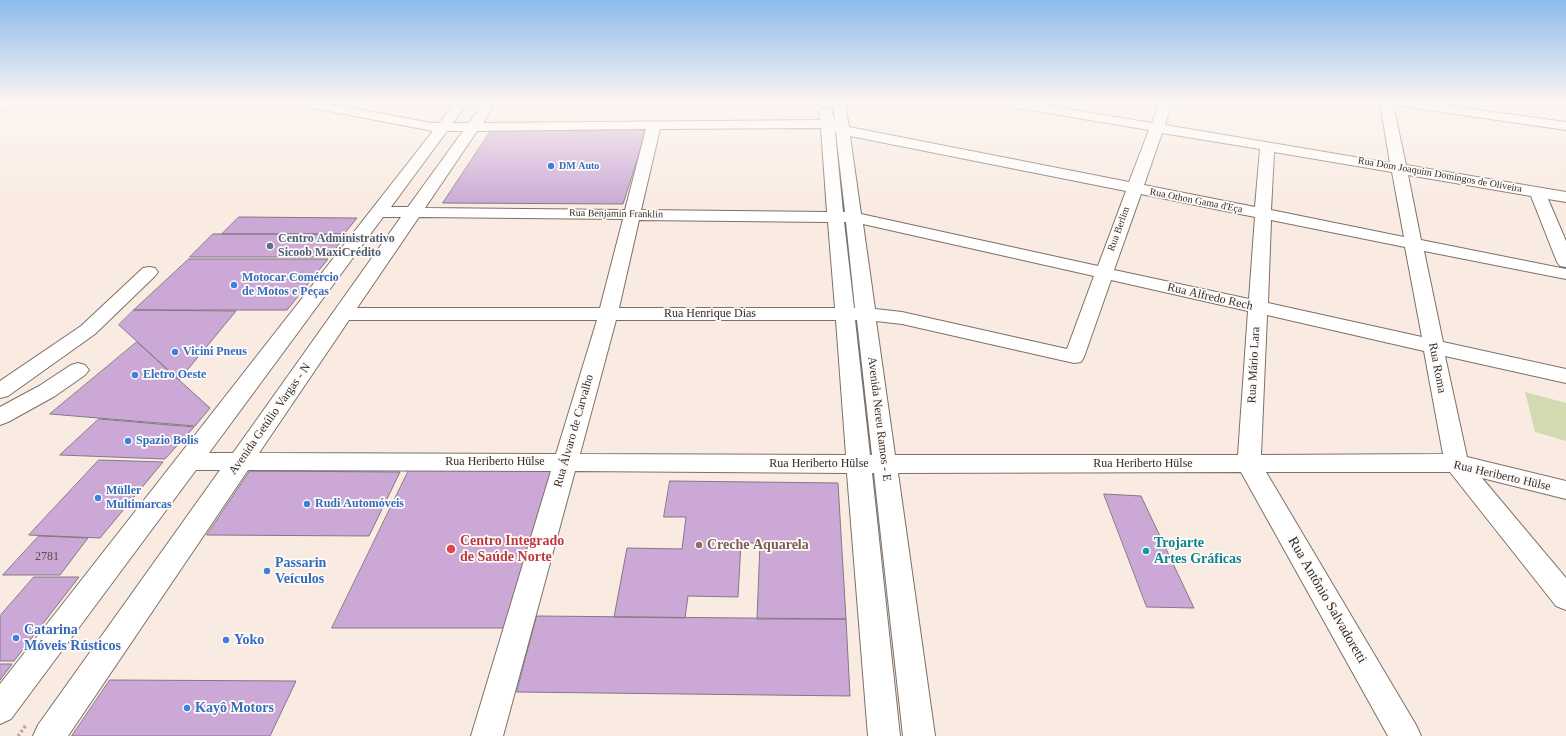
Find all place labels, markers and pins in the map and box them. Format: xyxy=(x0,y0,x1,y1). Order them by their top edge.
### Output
place label: DM Auto xyxy=(559,160,599,172)
marker: DM Auto xyxy=(546,161,556,171)
place label: Centro Administrativo Sicoob MaxiCrédito xyxy=(278,232,395,260)
marker: Centro Administrativo Sicoob MaxiCrédito xyxy=(265,241,275,251)
place label: Motocar Comércio de Motos e Peças xyxy=(242,271,339,299)
marker: Motocar Comércio de Motos e Peças xyxy=(229,280,239,290)
place label: Vicini Pneus xyxy=(183,345,247,359)
marker: Vicini Pneus xyxy=(170,347,180,357)
place label: Eletro Oeste xyxy=(143,368,206,382)
marker: Eletro Oeste xyxy=(130,370,140,380)
place label: Spazio Bolis xyxy=(136,434,198,448)
marker: Spazio Bolis xyxy=(123,436,133,446)
place label: Müller Multimarcas xyxy=(106,484,172,512)
marker: Müller Multimarcas xyxy=(93,493,103,503)
place label: Rudi Automóveis xyxy=(315,497,404,511)
marker: Rudi Automóveis xyxy=(302,499,312,509)
place label: Centro Integrado de Saúde Norte xyxy=(460,533,564,566)
place label: Trojarte Artes Gráficas xyxy=(1154,535,1241,568)
place label: Creche Aquarela xyxy=(707,537,809,553)
marker: Creche Aquarela xyxy=(694,540,704,550)
marker: Centro Integrado de Saúde Norte xyxy=(445,543,457,555)
marker: Trojarte Artes Gráficas xyxy=(1141,546,1151,556)
place label: Passarin Veículos xyxy=(275,555,326,588)
marker: Passarin Veículos xyxy=(262,566,272,576)
place label: Catarina Móveis Rústicos xyxy=(24,622,121,654)
place label: Yoko xyxy=(234,632,264,648)
marker: Catarina Móveis Rústicos xyxy=(11,633,21,643)
marker: Yoko xyxy=(221,635,231,645)
place label: Kayô Motors xyxy=(195,700,274,716)
marker: Kayô Motors xyxy=(182,703,192,713)

